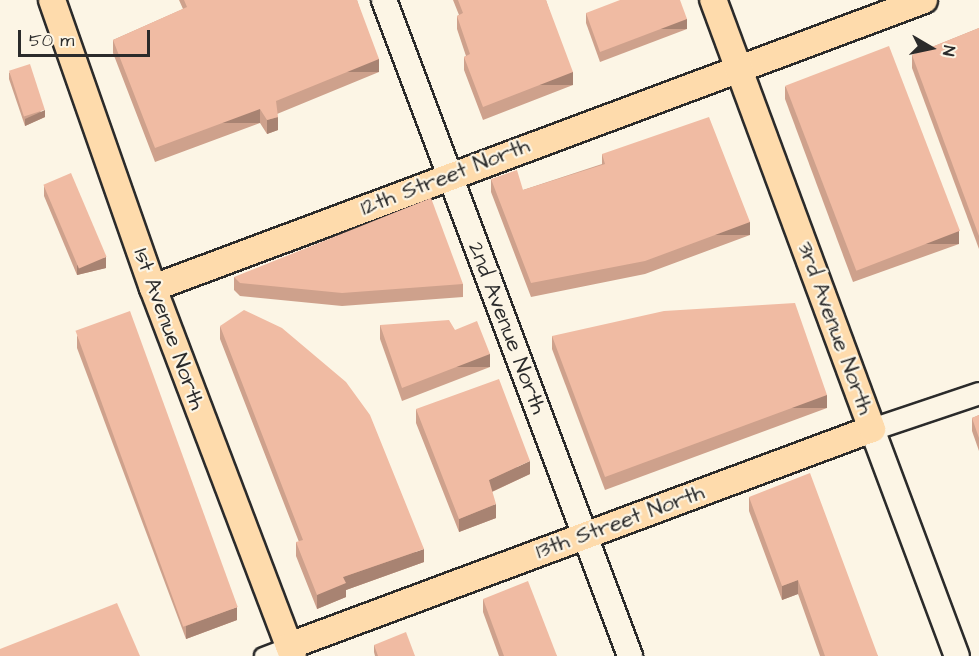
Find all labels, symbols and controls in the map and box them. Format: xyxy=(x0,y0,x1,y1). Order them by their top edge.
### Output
scale bar xyxy=(21,18,153,56)
north arrow xyxy=(901,18,961,78)
text: 50 m xyxy=(29,28,74,53)
text: N xyxy=(937,44,960,57)
street label: 12th Street North xyxy=(357,133,533,221)
street label: 2nd Avenue North xyxy=(462,238,552,418)
street label: 3rd Avenue North xyxy=(792,238,878,418)
street label: 1st Avenue North xyxy=(128,245,210,413)
street label: 13th Street North xyxy=(532,479,708,565)

